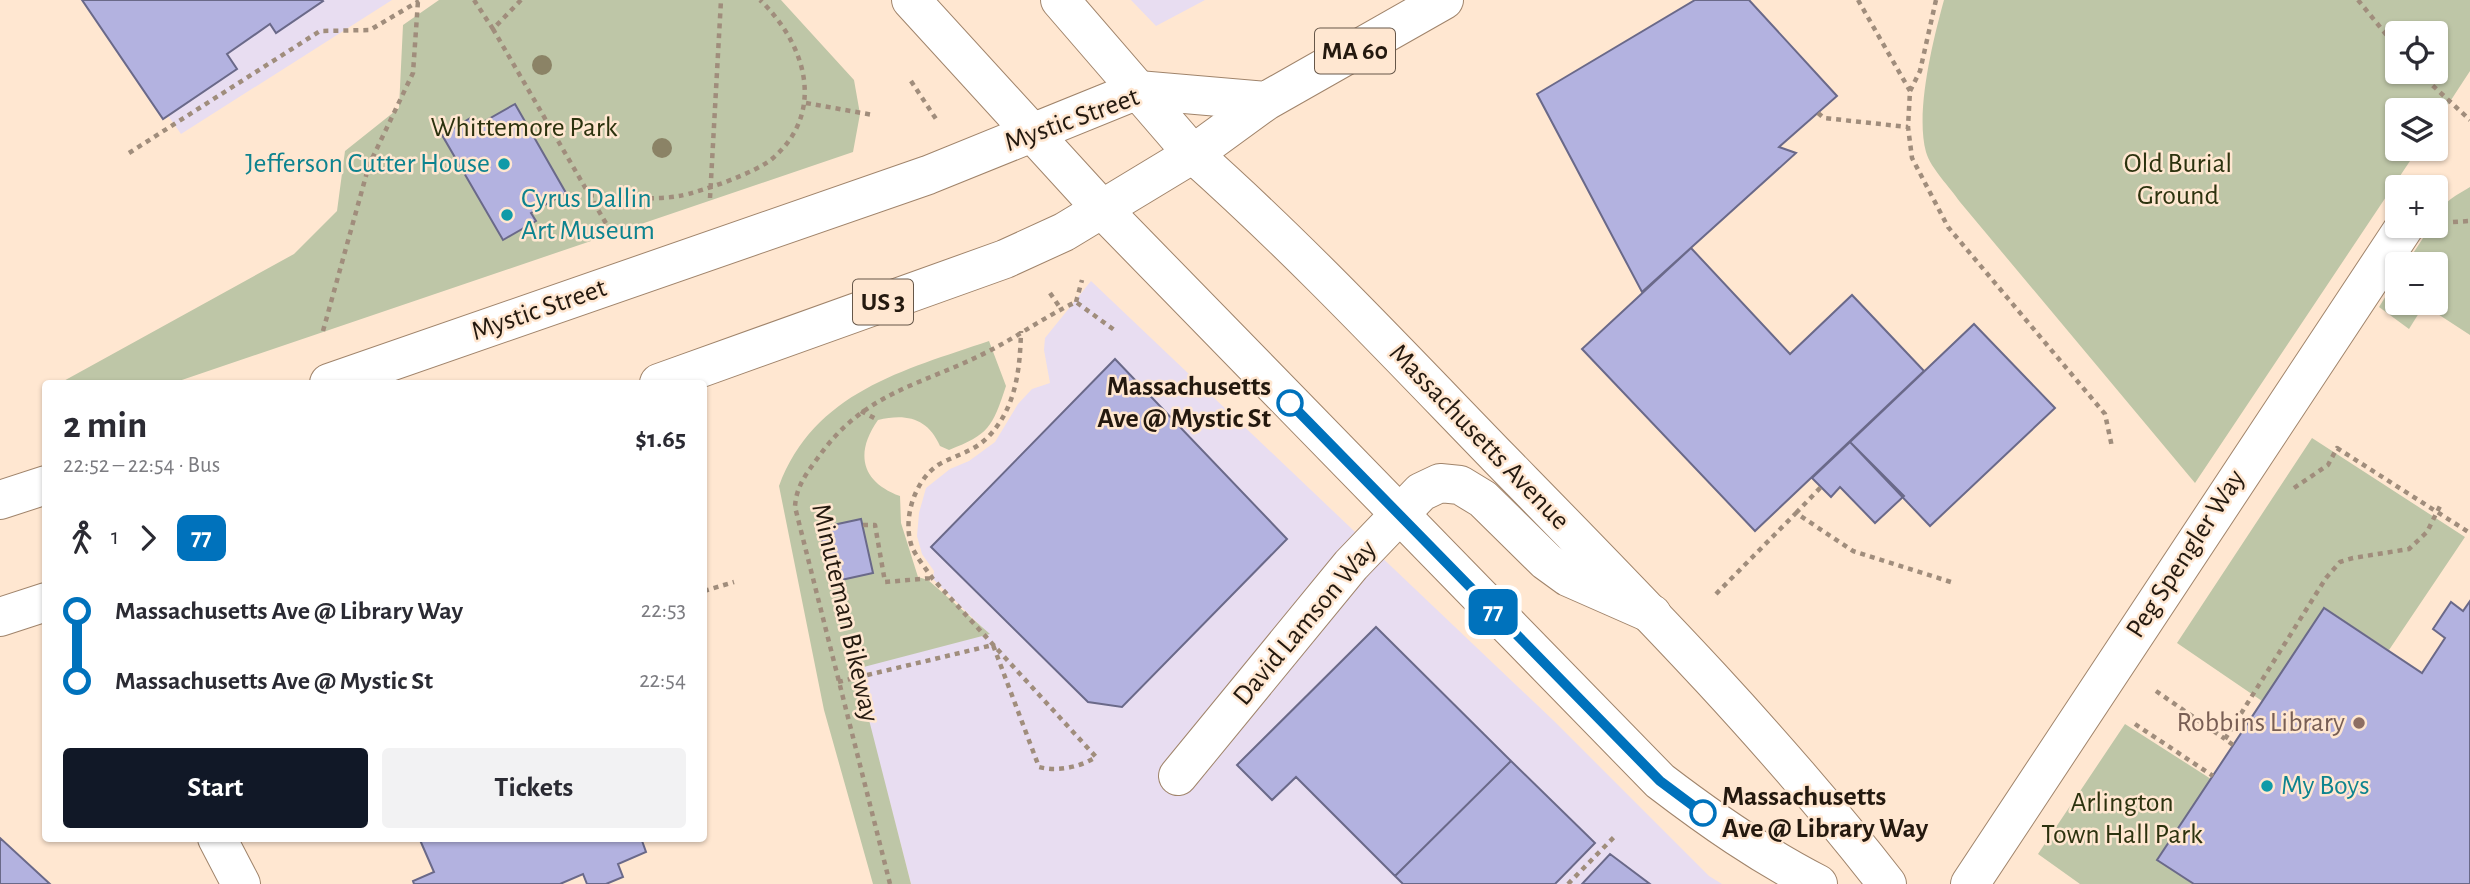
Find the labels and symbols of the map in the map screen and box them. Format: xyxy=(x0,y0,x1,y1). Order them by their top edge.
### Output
road number: MA 60 xyxy=(1315,28,1395,74)
street label: Mystic Street xyxy=(1001,83,1143,157)
park label: Whittemore Park xyxy=(430,114,618,142)
place label: Jefferson Cutter House xyxy=(245,150,490,178)
park label: Old Burial Ground xyxy=(2124,150,2232,210)
marker: Jefferson Cutter House xyxy=(496,156,512,172)
place label: Cyrus Dallin Art Museum xyxy=(521,185,655,245)
marker: Cyrus Dallin Art Museum xyxy=(499,207,515,223)
street label: Mystic Street xyxy=(468,274,610,346)
road number: US 3 xyxy=(853,280,913,324)
street label: Massachusetts Avenue xyxy=(1384,339,1574,535)
place label: Massachusetts Ave @ Mystic St xyxy=(1097,373,1272,433)
marker: Massachusetts Ave @ Mystic St xyxy=(1277,390,1303,416)
street label: Peg Spengler Way xyxy=(2121,465,2251,643)
street label: Minuteman Bikeway xyxy=(806,501,884,725)
street label: David Lamson Way xyxy=(1228,535,1382,711)
line badge: 77 xyxy=(1462,589,1524,635)
place label: Robbins Library xyxy=(2176,709,2345,737)
marker: Robbins Library xyxy=(2351,715,2367,731)
place label: My Boys xyxy=(2281,772,2370,800)
marker: My Boys xyxy=(2259,778,2275,794)
place label: Massachusetts Ave @ Library Way xyxy=(1722,783,1929,843)
park label: Arlington Town Hall Park xyxy=(2041,789,2203,849)
marker: Massachusetts Ave @ Library Way xyxy=(1690,800,1716,826)

